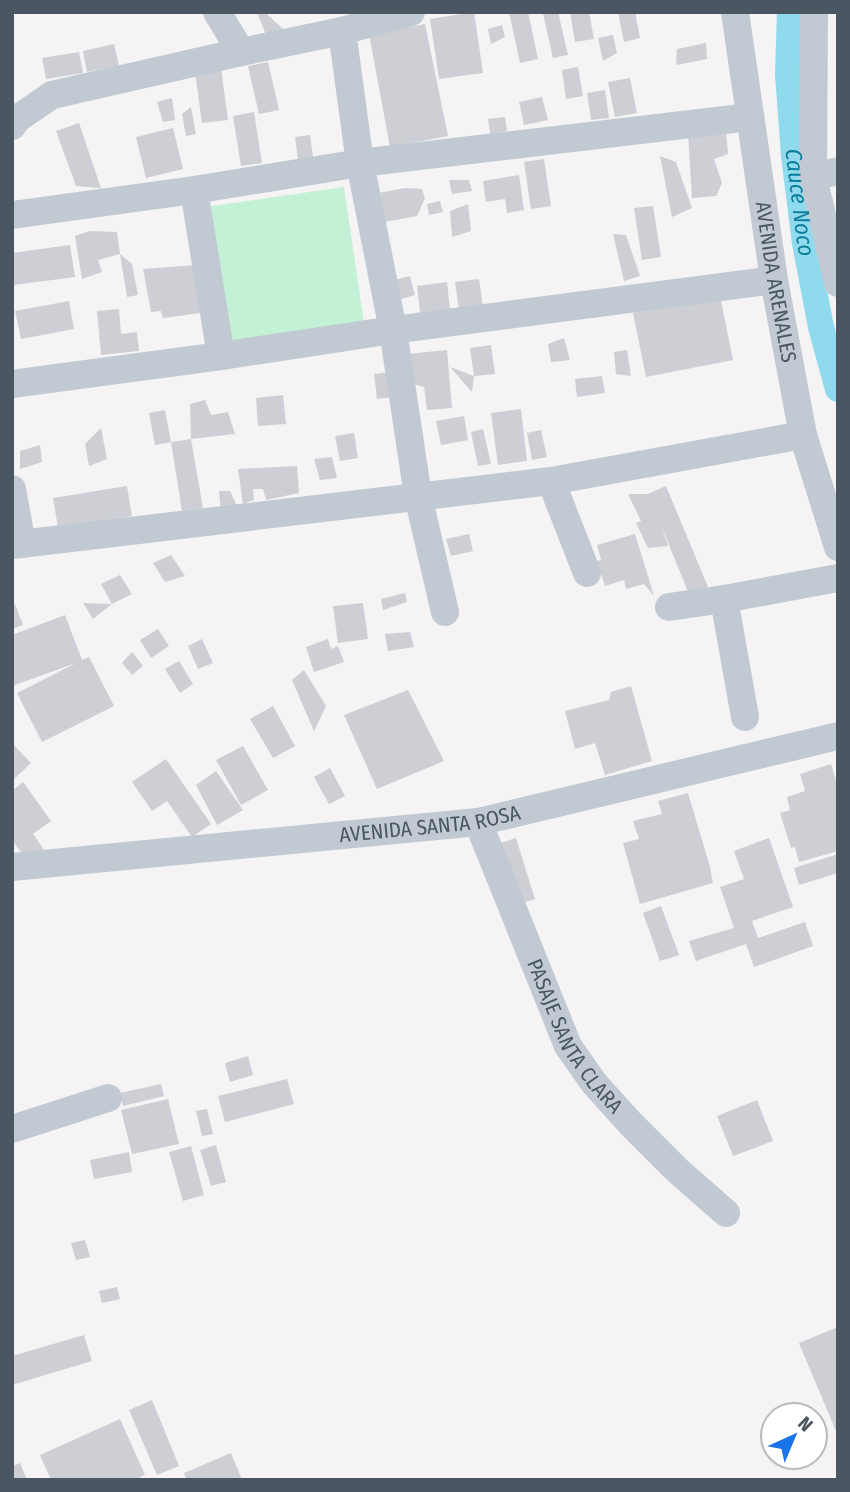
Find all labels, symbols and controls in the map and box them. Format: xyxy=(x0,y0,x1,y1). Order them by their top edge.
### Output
water label: Cauce Noco xyxy=(780,148,821,259)
street label: AVENIDA ARENALES xyxy=(750,200,802,365)
street label: AVENIDA SANTA ROSA xyxy=(338,799,523,848)
street label: PASAJE SANTA CLARA xyxy=(521,955,628,1119)
north arrow xyxy=(759,1401,829,1471)
text: N xyxy=(793,1412,818,1436)

